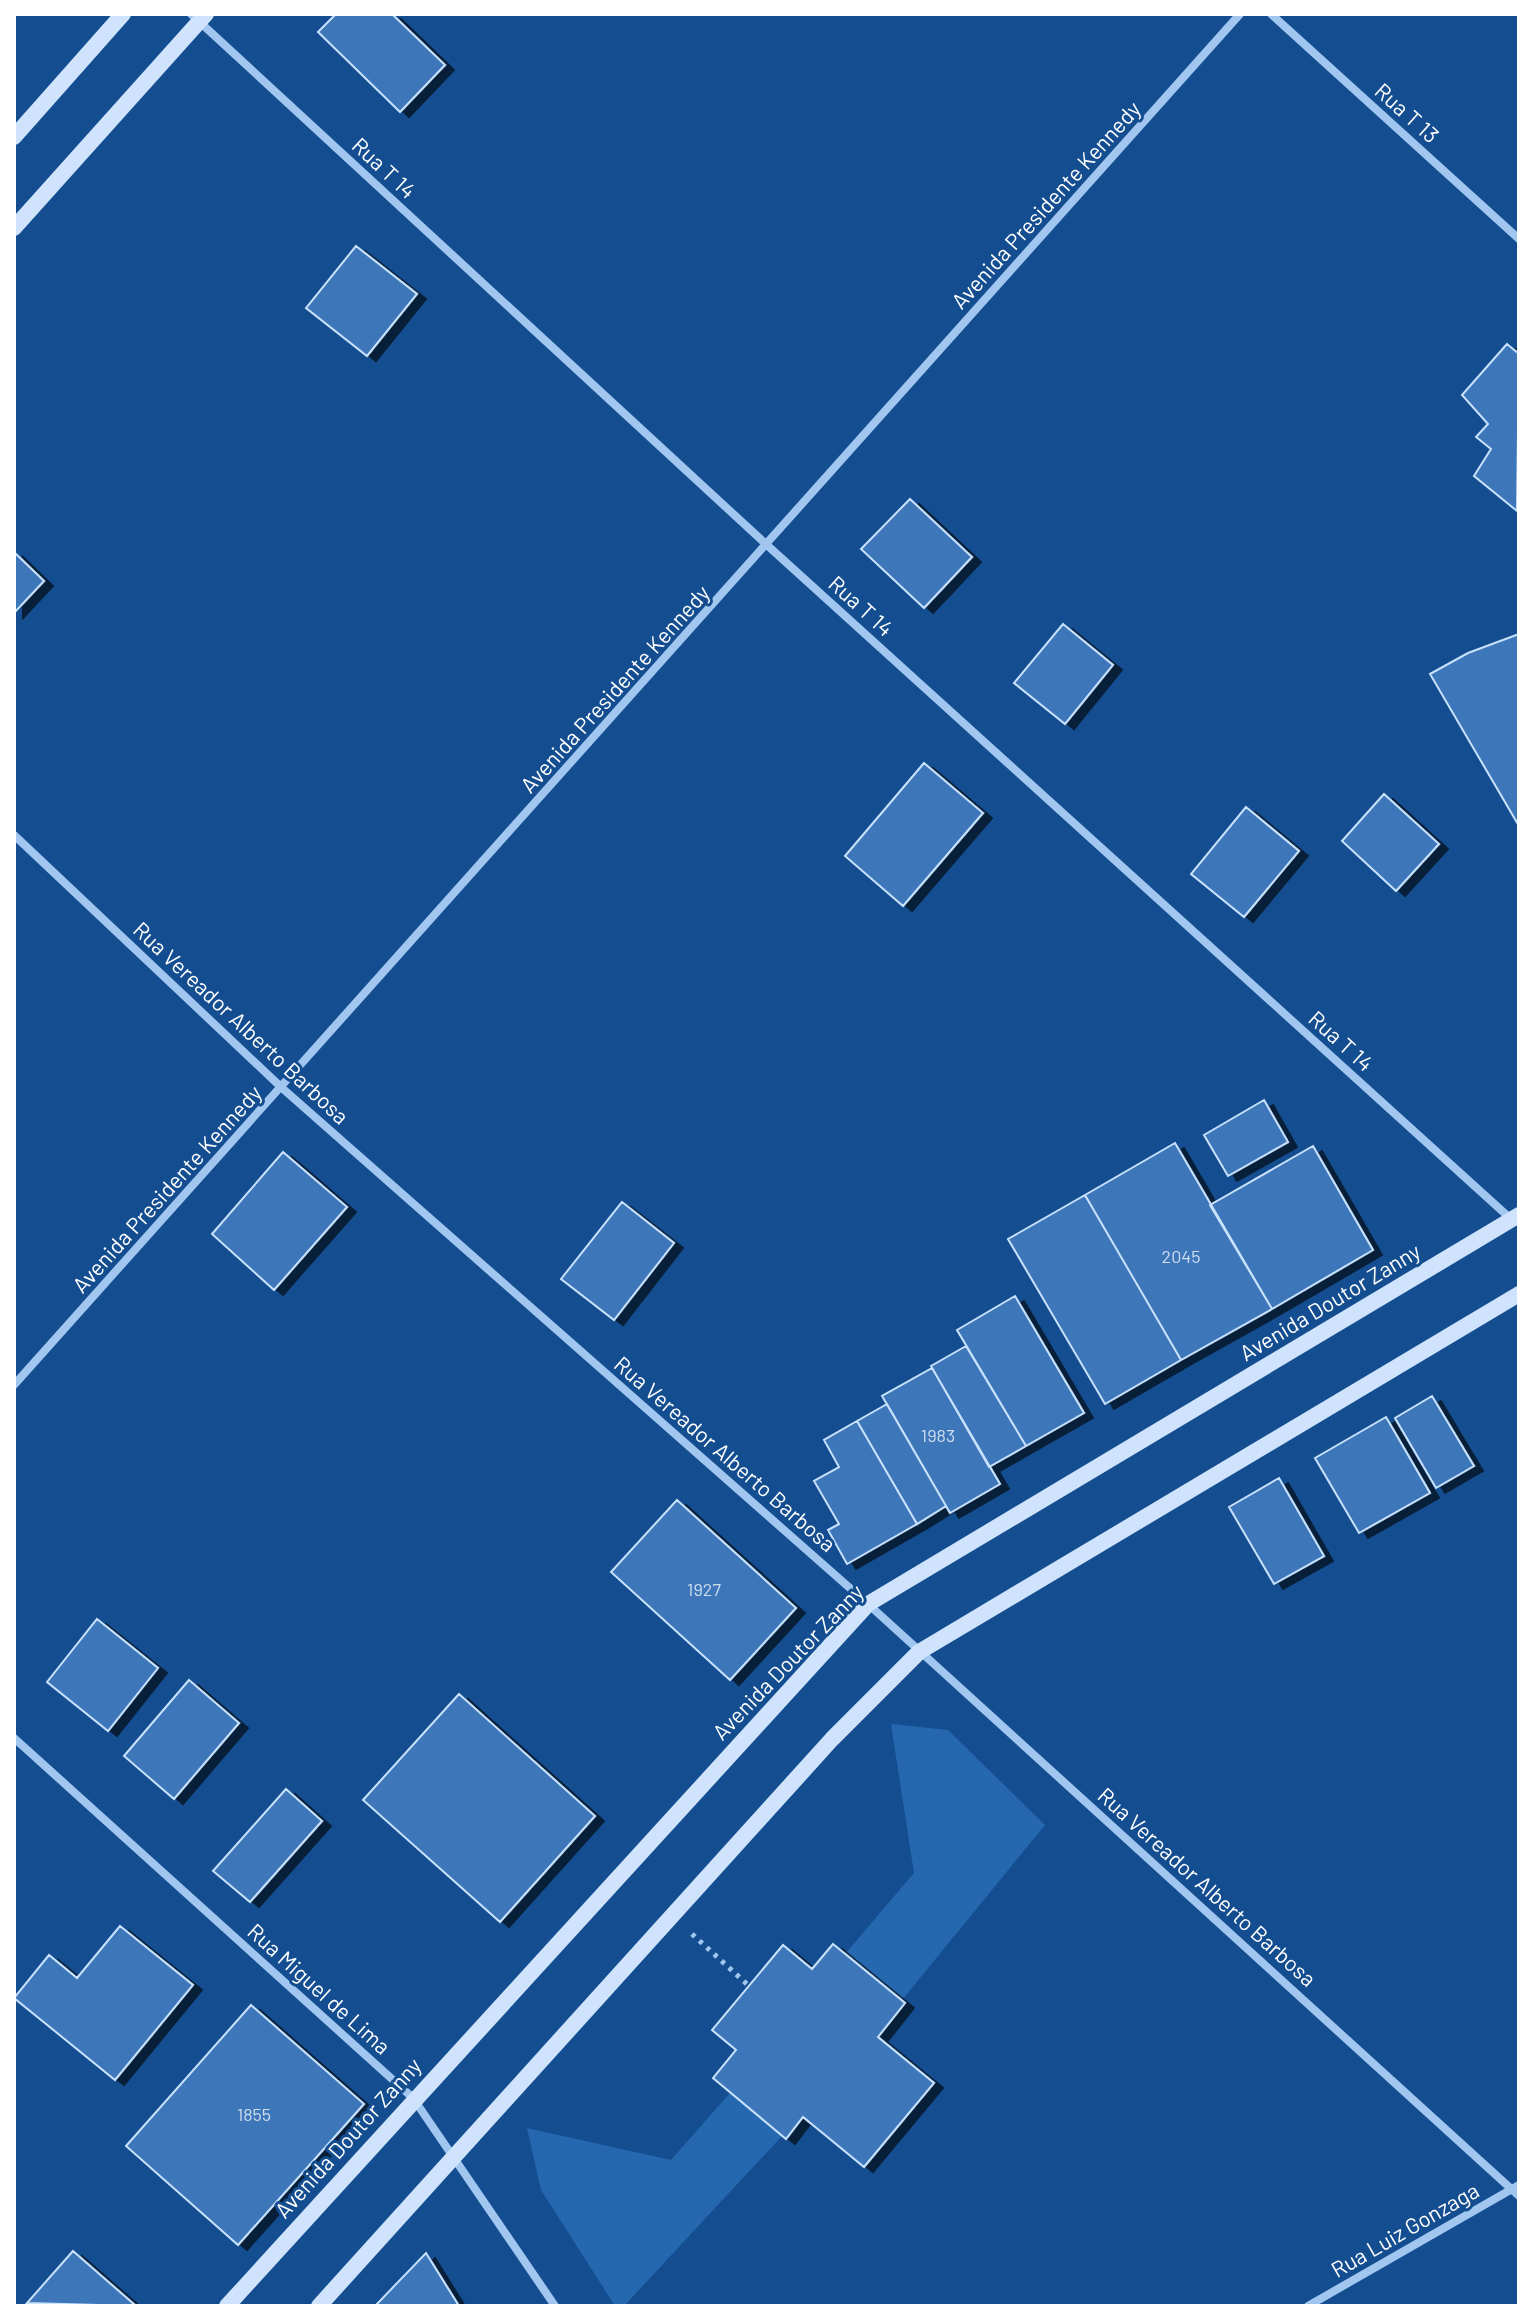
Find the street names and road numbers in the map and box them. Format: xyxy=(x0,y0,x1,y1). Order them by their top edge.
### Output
street label: Rua T 13 xyxy=(1370,77,1445,148)
street label: Avenida Presidente Kennedy xyxy=(945,95,1145,313)
street label: Rua T 14 xyxy=(347,131,422,203)
street label: Rua T 14 xyxy=(824,570,899,641)
street label: Avenida Presidente Kennedy xyxy=(514,579,714,797)
street label: Rua Vereador Alberto Barbosa xyxy=(129,916,355,1129)
street label: Rua T 14 xyxy=(1304,1005,1379,1076)
street label: Avenida Presidente Kennedy xyxy=(66,1079,266,1297)
street label: Avenida Doutor Zanny xyxy=(1234,1237,1425,1365)
street label: Rua Vereador Alberto Barbosa xyxy=(610,1350,842,1556)
street label: Avenida Doutor Zanny xyxy=(706,1578,868,1744)
street label: Rua Vereador Alberto Barbosa xyxy=(1093,1781,1322,1991)
street label: Rua Miguel de Lima xyxy=(243,1917,396,2059)
street label: Avenida Doutor Zanny xyxy=(269,2052,426,2223)
street label: Rua Luiz Gonzaga xyxy=(1326,2176,1483,2282)

